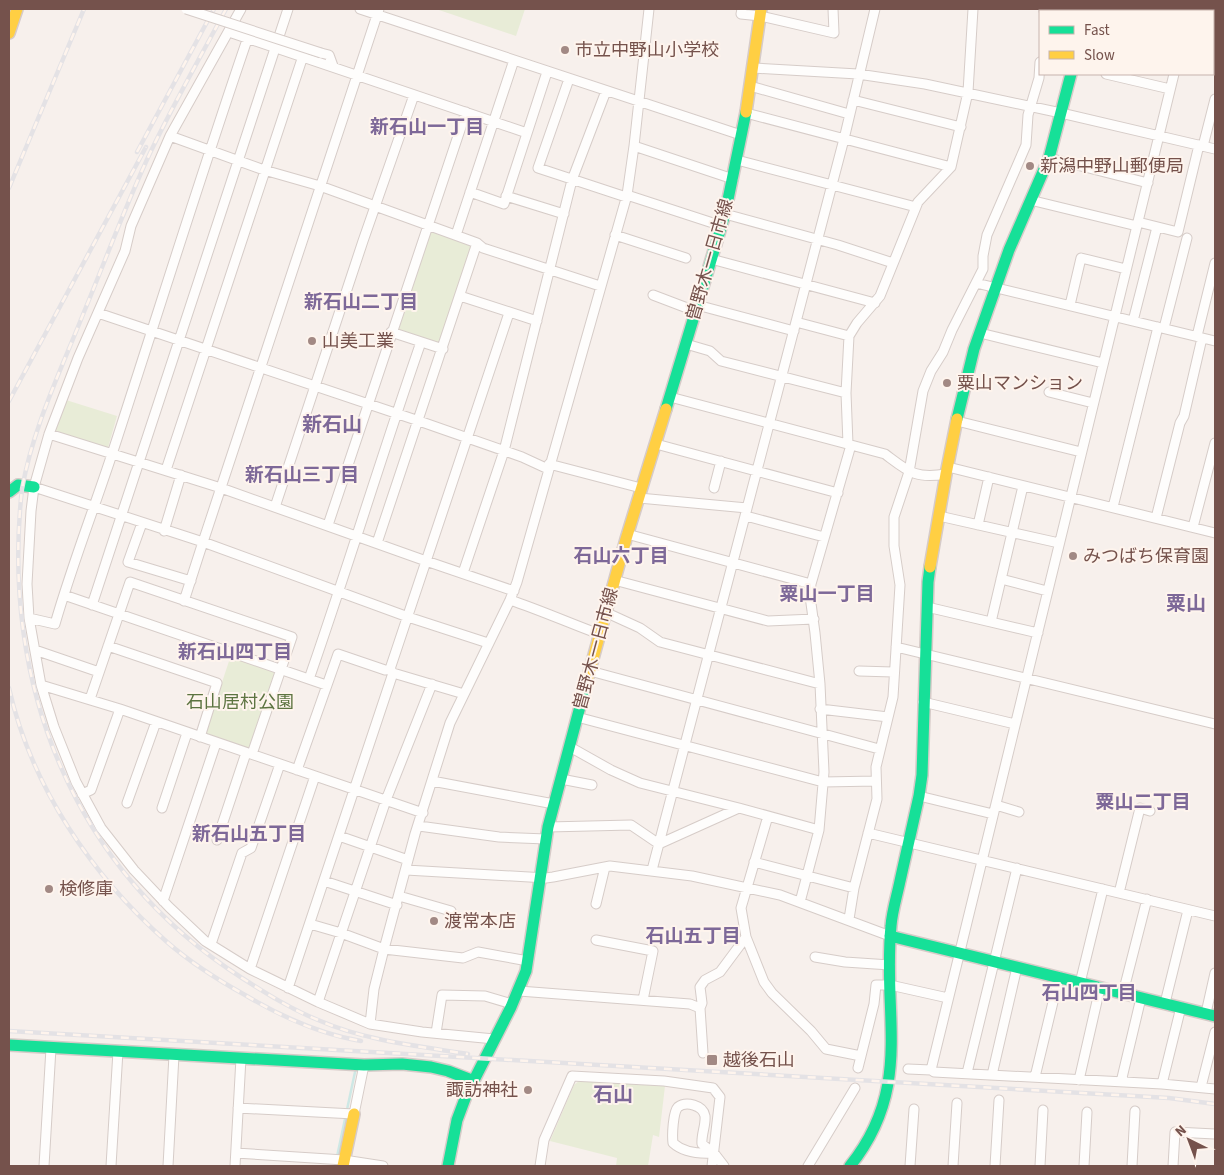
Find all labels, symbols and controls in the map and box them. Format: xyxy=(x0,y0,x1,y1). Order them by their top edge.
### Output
legend xyxy=(1039,10,1214,75)
text: Fast xyxy=(1084,20,1110,41)
place label: 市立中野山小学校 xyxy=(575,38,719,63)
marker: 市立中野山小学校 xyxy=(559,44,571,56)
text: Slow xyxy=(1084,45,1115,66)
district label: 新石山一丁目 xyxy=(370,114,484,141)
place label: 新潟中野山郵便局 xyxy=(1040,154,1184,179)
marker: 新潟中野山郵便局 xyxy=(1024,160,1036,172)
street label: 曽野木一日市線 xyxy=(681,196,739,324)
district label: 新石山二丁目 xyxy=(304,289,418,316)
place label: 山美工業 xyxy=(322,329,394,354)
marker: 山美工業 xyxy=(306,335,318,347)
place label: 粟山マンション xyxy=(957,371,1083,396)
marker: 粟山マンション xyxy=(941,377,953,389)
district label: 新石山 xyxy=(302,411,362,439)
district label: 新石山三丁目 xyxy=(245,462,359,489)
district label: 石山六丁目 xyxy=(573,543,669,570)
place label: みつばち保育園 xyxy=(1083,544,1209,569)
marker: みつばち保育園 xyxy=(1067,550,1079,562)
district label: 粟山一丁目 xyxy=(779,581,875,608)
street label: 曽野木一日市線 xyxy=(568,585,624,713)
district label: 粟山 xyxy=(1166,590,1206,618)
district label: 新石山四丁目 xyxy=(178,639,292,666)
park label: 石山居村公園 xyxy=(186,690,294,715)
district label: 粟山二丁目 xyxy=(1095,789,1191,816)
district label: 新石山五丁目 xyxy=(192,821,306,848)
place label: 検修庫 xyxy=(59,877,113,902)
marker: 検修庫 xyxy=(43,883,55,895)
place label: 渡常本店 xyxy=(444,909,516,934)
marker: 渡常本店 xyxy=(428,915,440,927)
district label: 石山五丁目 xyxy=(645,923,741,950)
district label: 石山四丁目 xyxy=(1041,980,1137,1007)
place label: 越後石山 xyxy=(723,1048,795,1073)
marker: 越後石山 xyxy=(705,1053,719,1067)
place label: 諏訪神社 xyxy=(446,1078,518,1103)
district label: 石山 xyxy=(593,1081,633,1109)
marker: 諏訪神社 xyxy=(522,1084,534,1096)
north arrow xyxy=(1164,1115,1214,1165)
text: N xyxy=(1171,1121,1191,1142)

